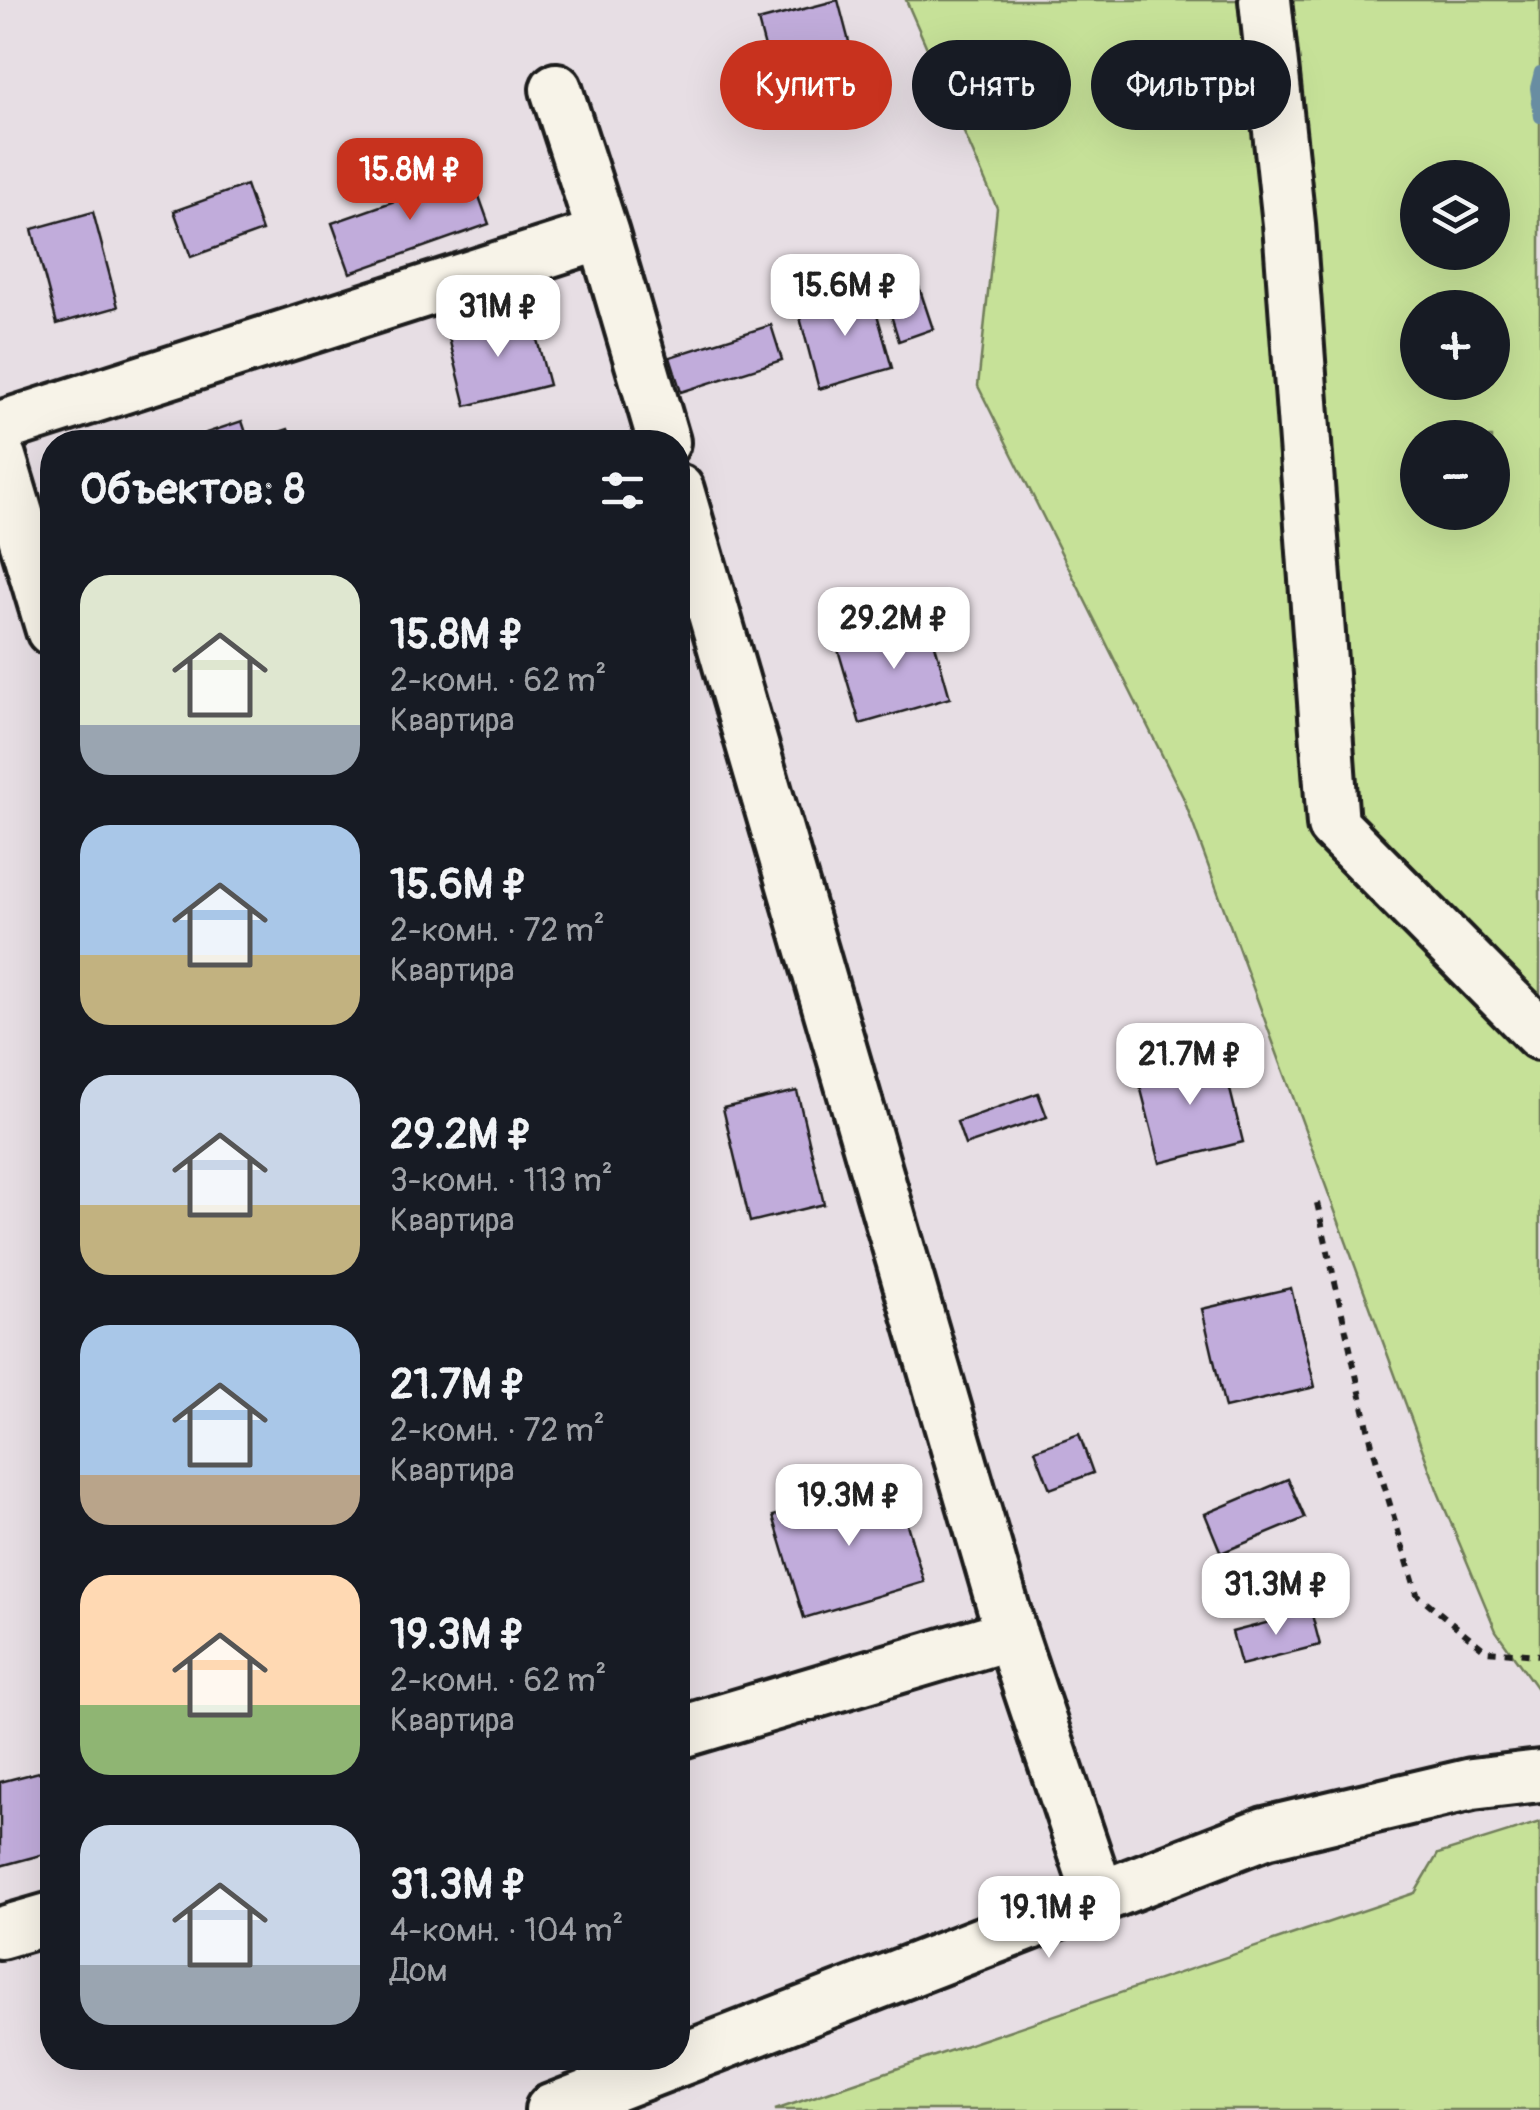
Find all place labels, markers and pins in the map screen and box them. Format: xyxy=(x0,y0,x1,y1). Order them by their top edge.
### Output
pin: 15.8M ₽ xyxy=(318,138,502,223)
pin: 15.6M ₽ xyxy=(753,254,937,339)
pin: 31M ₽ xyxy=(428,275,568,360)
pin: 29.2M ₽ xyxy=(802,587,986,672)
pin: 21.7M ₽ xyxy=(1098,1023,1282,1108)
pin: 19.3M ₽ xyxy=(757,1464,941,1549)
pin: 31.3M ₽ xyxy=(1184,1553,1368,1638)
pin: 19.1M ₽ xyxy=(957,1876,1141,1961)

